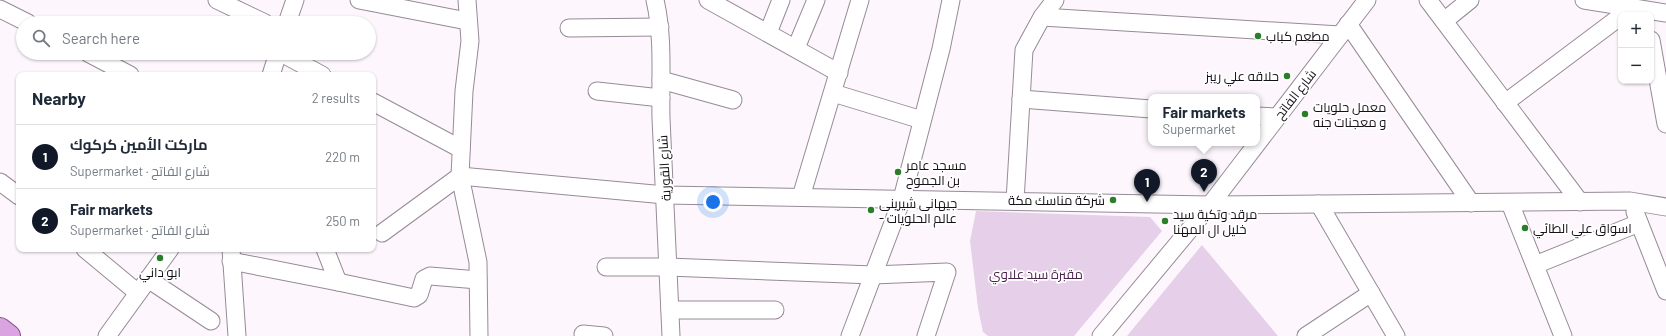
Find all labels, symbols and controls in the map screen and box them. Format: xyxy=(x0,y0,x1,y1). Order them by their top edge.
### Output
map controls xyxy=(1618,12,1654,84)
button: + xyxy=(1618,12,1654,48)
search box xyxy=(16,16,376,60)
icon: search xyxy=(30,27,52,49)
place label: مطعم كباب xyxy=(1266,28,1330,46)
text: Search here xyxy=(62,29,140,47)
marker: مطعم كباب xyxy=(1253,31,1263,41)
button: − xyxy=(1618,48,1654,84)
street label: شارع الفاتح xyxy=(1271,66,1320,123)
place label: حلاقه علي ريبز xyxy=(1204,68,1279,87)
marker: حلاقه علي ريبز xyxy=(1282,71,1292,81)
text: Nearby xyxy=(32,88,86,108)
text: 2 results xyxy=(312,90,360,106)
popup xyxy=(1148,94,1260,146)
place label: معمل حلويات و معجنات جنه xyxy=(1313,99,1386,130)
text: Fair markets xyxy=(1163,103,1245,121)
marker: معمل حلويات و معجنات جنه xyxy=(1300,109,1310,119)
text: Supermarket xyxy=(1163,121,1236,137)
text: ماركت الأمين كركوك xyxy=(70,135,208,153)
street label: شارع القورية xyxy=(654,135,675,201)
text: 1 xyxy=(43,149,47,165)
text: 220 m xyxy=(325,149,360,165)
place label: مسجد عامر بن الجموح xyxy=(905,157,967,189)
pin: 2 xyxy=(1191,159,1217,192)
text: Supermarket · شارع الفاتح xyxy=(70,163,210,179)
marker: مسجد عامر بن الجموح xyxy=(893,167,903,177)
pin: 1 xyxy=(1134,169,1160,202)
your location xyxy=(703,192,723,212)
place label: شركة مناسك مكة xyxy=(1008,192,1105,208)
place label: جیهانی شیرینی - عالم الحلويات xyxy=(879,195,957,228)
marker: شركة مناسك مكة xyxy=(1108,195,1118,205)
text: Fair markets xyxy=(70,200,153,218)
marker: جیهانی شیرینی - عالم الحلويات xyxy=(866,205,876,215)
place label: مرقد وتكية سيد خليل ال المهنا xyxy=(1173,206,1257,238)
text: 2 xyxy=(41,213,49,229)
text: 250 m xyxy=(326,213,360,229)
marker: مرقد وتكية سيد خليل ال المهنا xyxy=(1160,216,1170,226)
place label: اسواق علي الطائي xyxy=(1533,220,1632,239)
text: Supermarket · شارع الفاتح xyxy=(70,222,210,238)
marker: اسواق علي الطائي xyxy=(1520,223,1530,233)
marker: ابو داني xyxy=(155,253,165,263)
place label: ابو داني xyxy=(139,264,181,283)
park label: مقبرة سيد علاوي xyxy=(989,266,1083,285)

